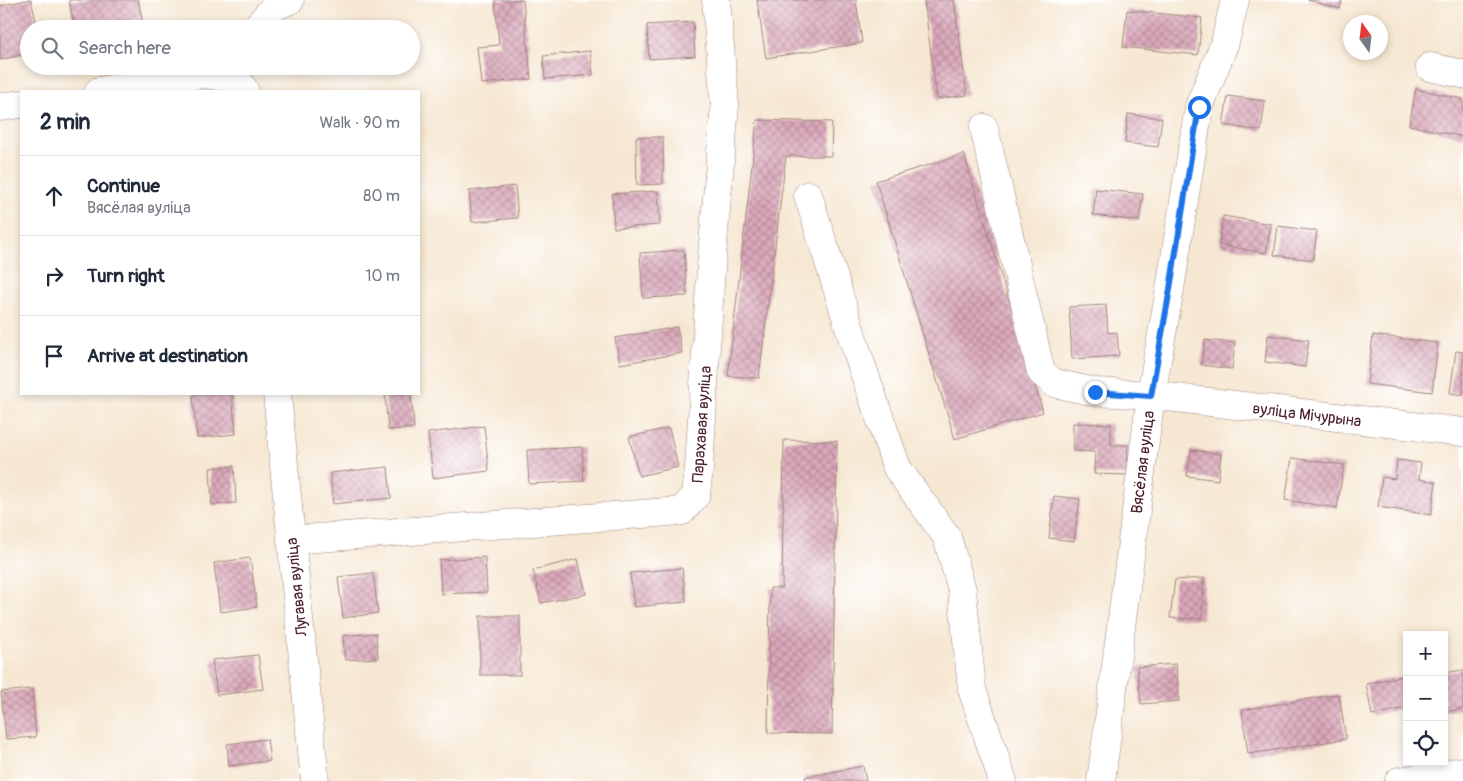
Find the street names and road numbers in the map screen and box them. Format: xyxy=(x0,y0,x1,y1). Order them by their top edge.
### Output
street label: Парахавая вуліца xyxy=(688,365,716,483)
street label: вуліца Мічурына xyxy=(1251,398,1362,432)
street label: Вясёлая вуліца xyxy=(1127,409,1159,515)
street label: Лугавая вуліца xyxy=(282,537,312,638)

